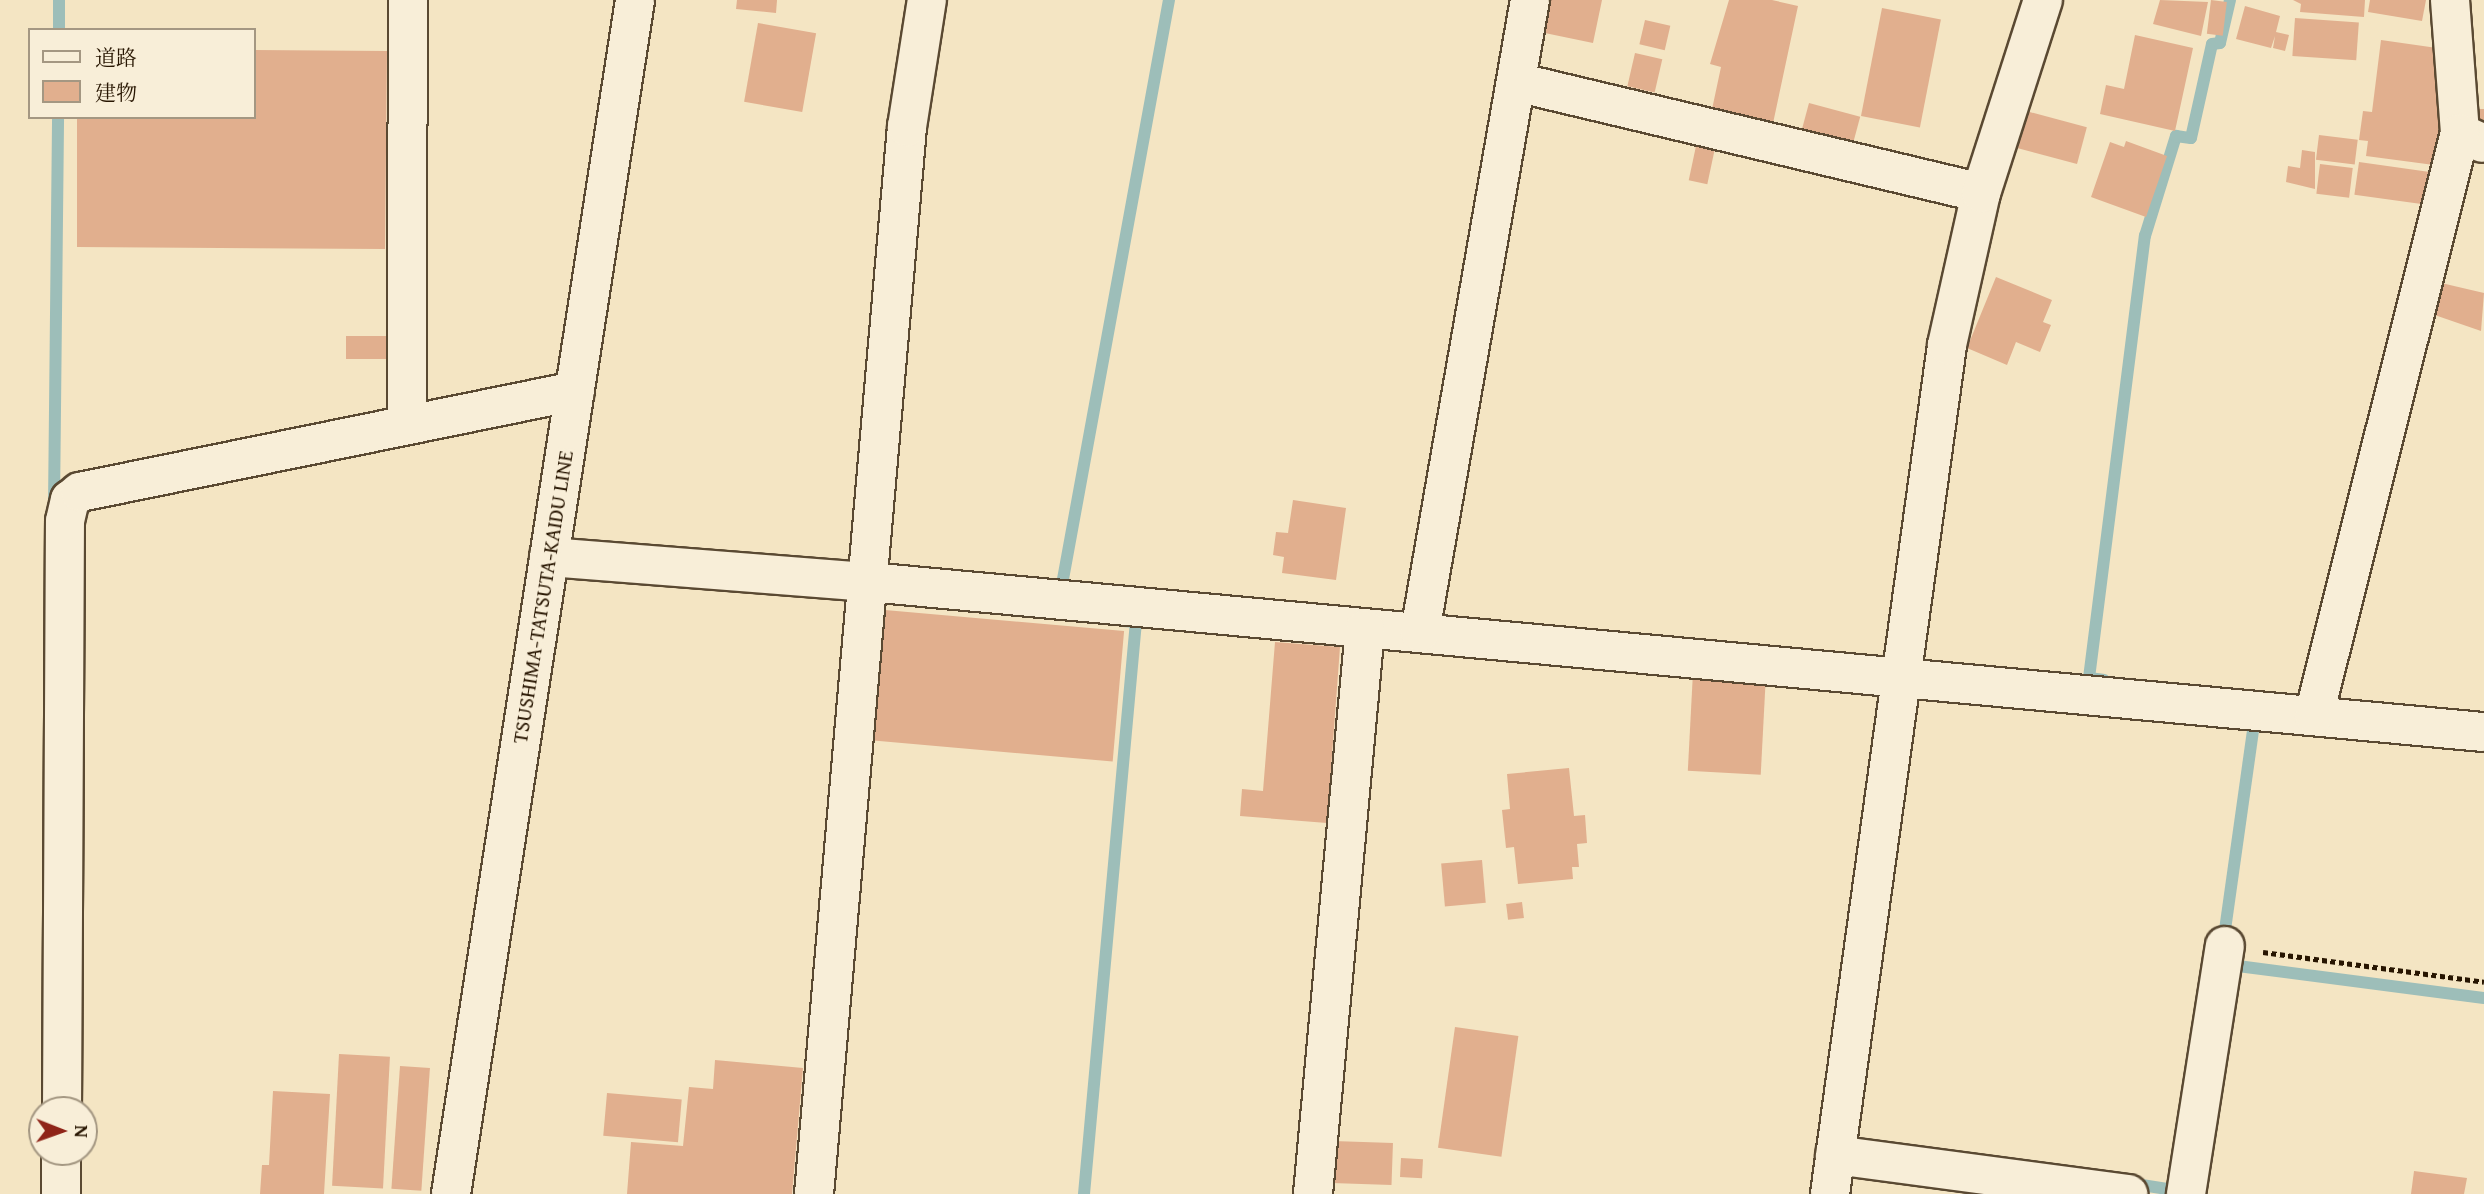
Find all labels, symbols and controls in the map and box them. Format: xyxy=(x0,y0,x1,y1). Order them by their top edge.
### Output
legend xyxy=(28,28,256,119)
text: 道路 xyxy=(95,42,137,73)
text: 建物 xyxy=(95,77,137,108)
street label: TSUSHIMA-TATSUTA-KAIDU LINE xyxy=(507,449,579,745)
north arrow xyxy=(28,1096,98,1166)
text: N xyxy=(68,1125,96,1138)

